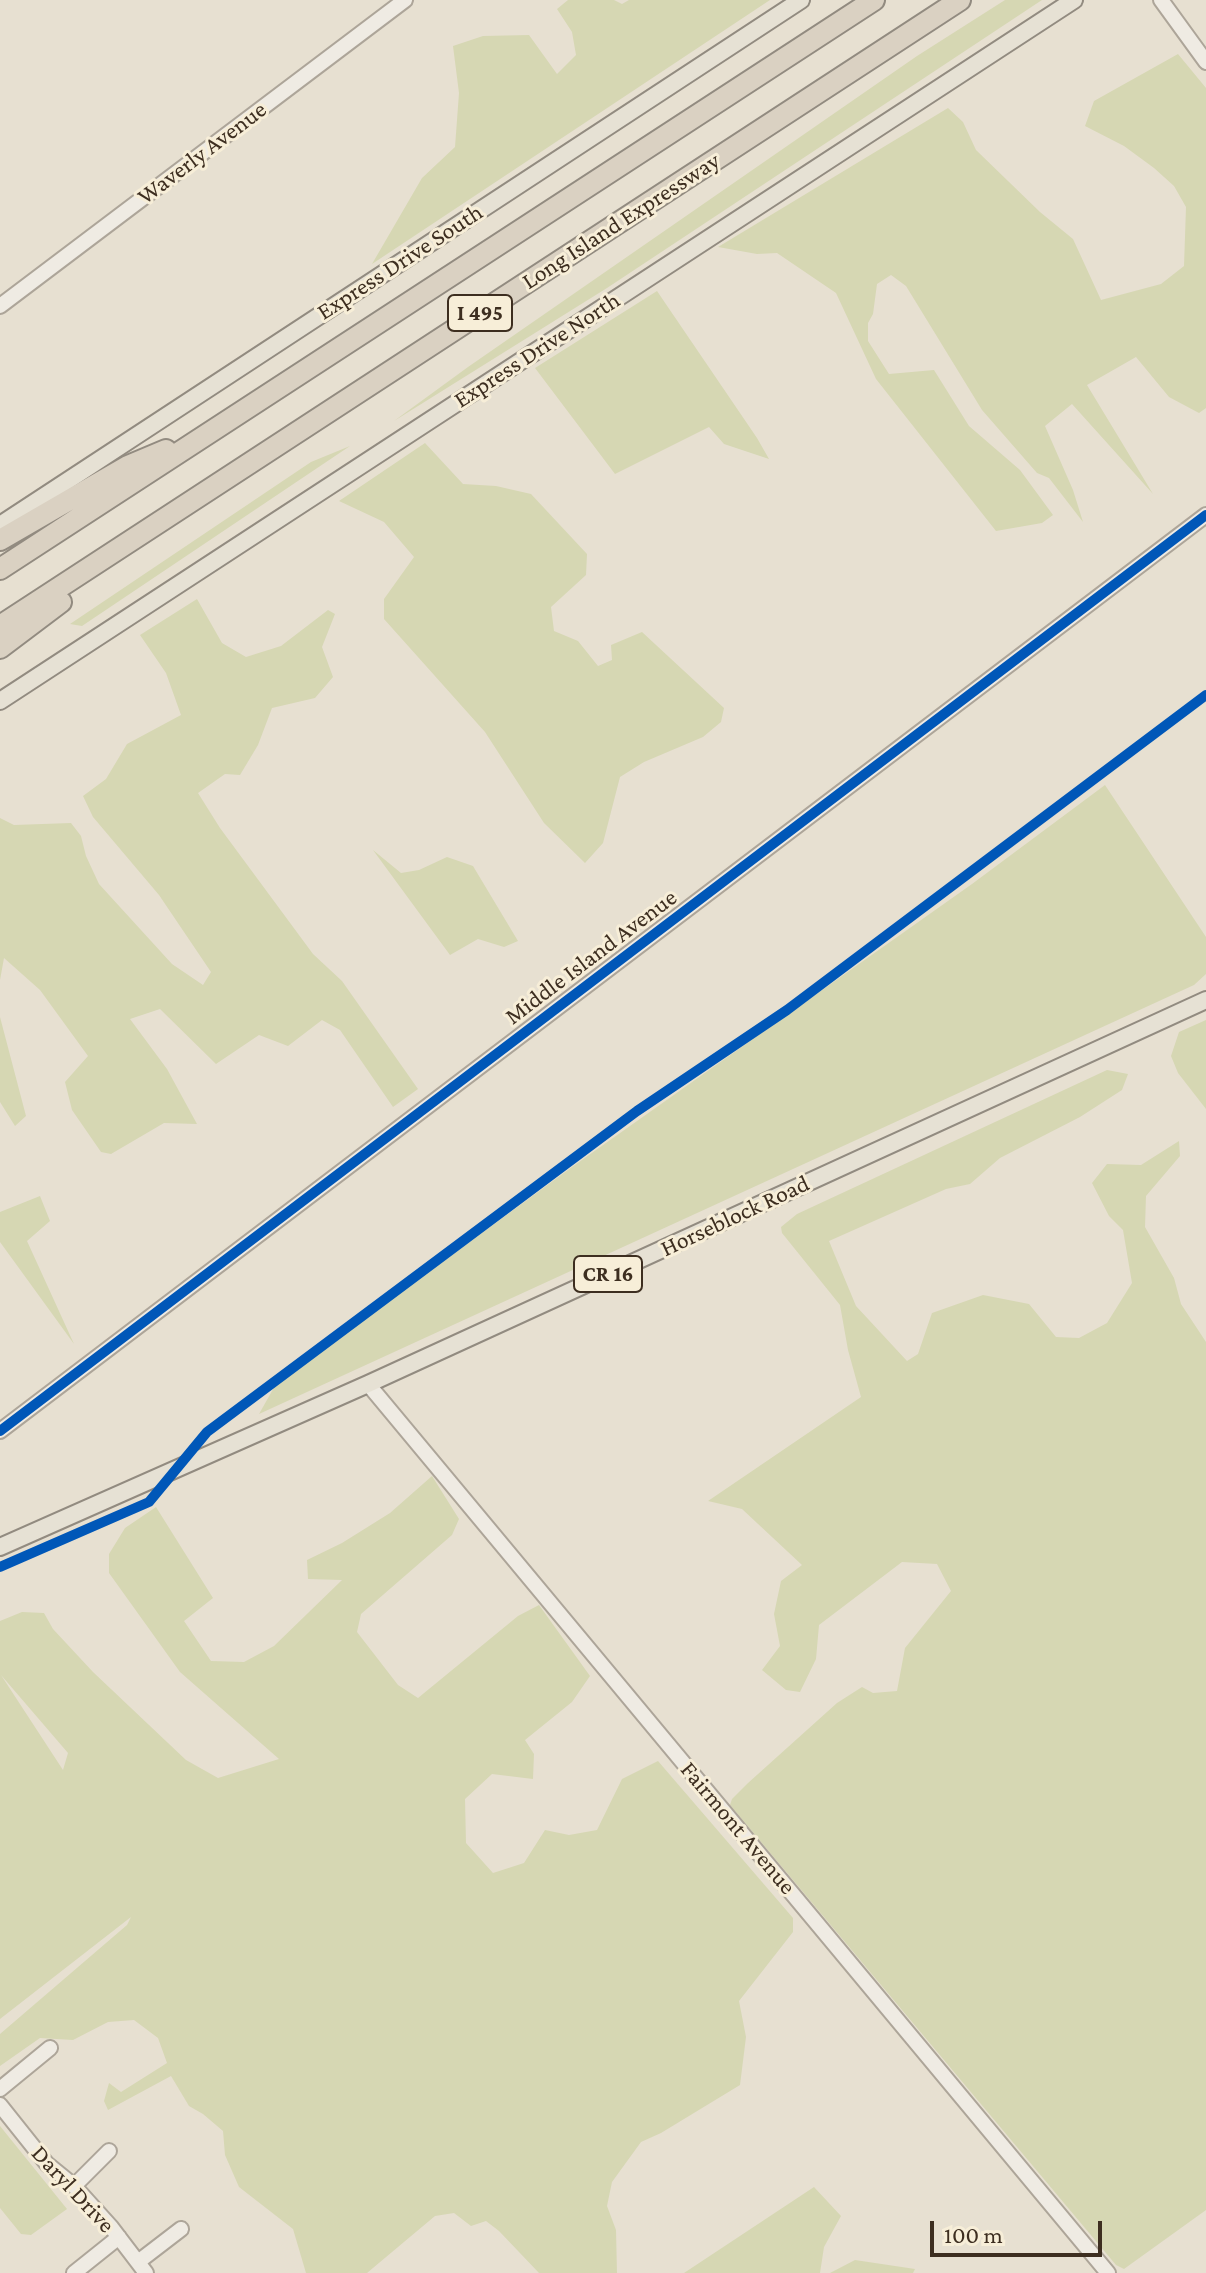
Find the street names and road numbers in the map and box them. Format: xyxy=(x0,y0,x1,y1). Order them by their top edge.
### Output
street label: Waverly Avenue xyxy=(132,95,272,211)
street label: Long Island Expressway xyxy=(517,146,725,296)
street label: Express Drive South xyxy=(312,198,488,326)
street label: Express Drive North xyxy=(449,286,625,414)
road number: I 495 xyxy=(448,295,512,331)
street label: Middle Island Avenue xyxy=(499,883,683,1031)
street label: Horseblock Road xyxy=(656,1169,814,1263)
road number: CR 16 xyxy=(574,1256,642,1292)
street label: Fairmont Avenue xyxy=(674,1756,802,1900)
street label: Daryl Drive xyxy=(25,2139,121,2239)

